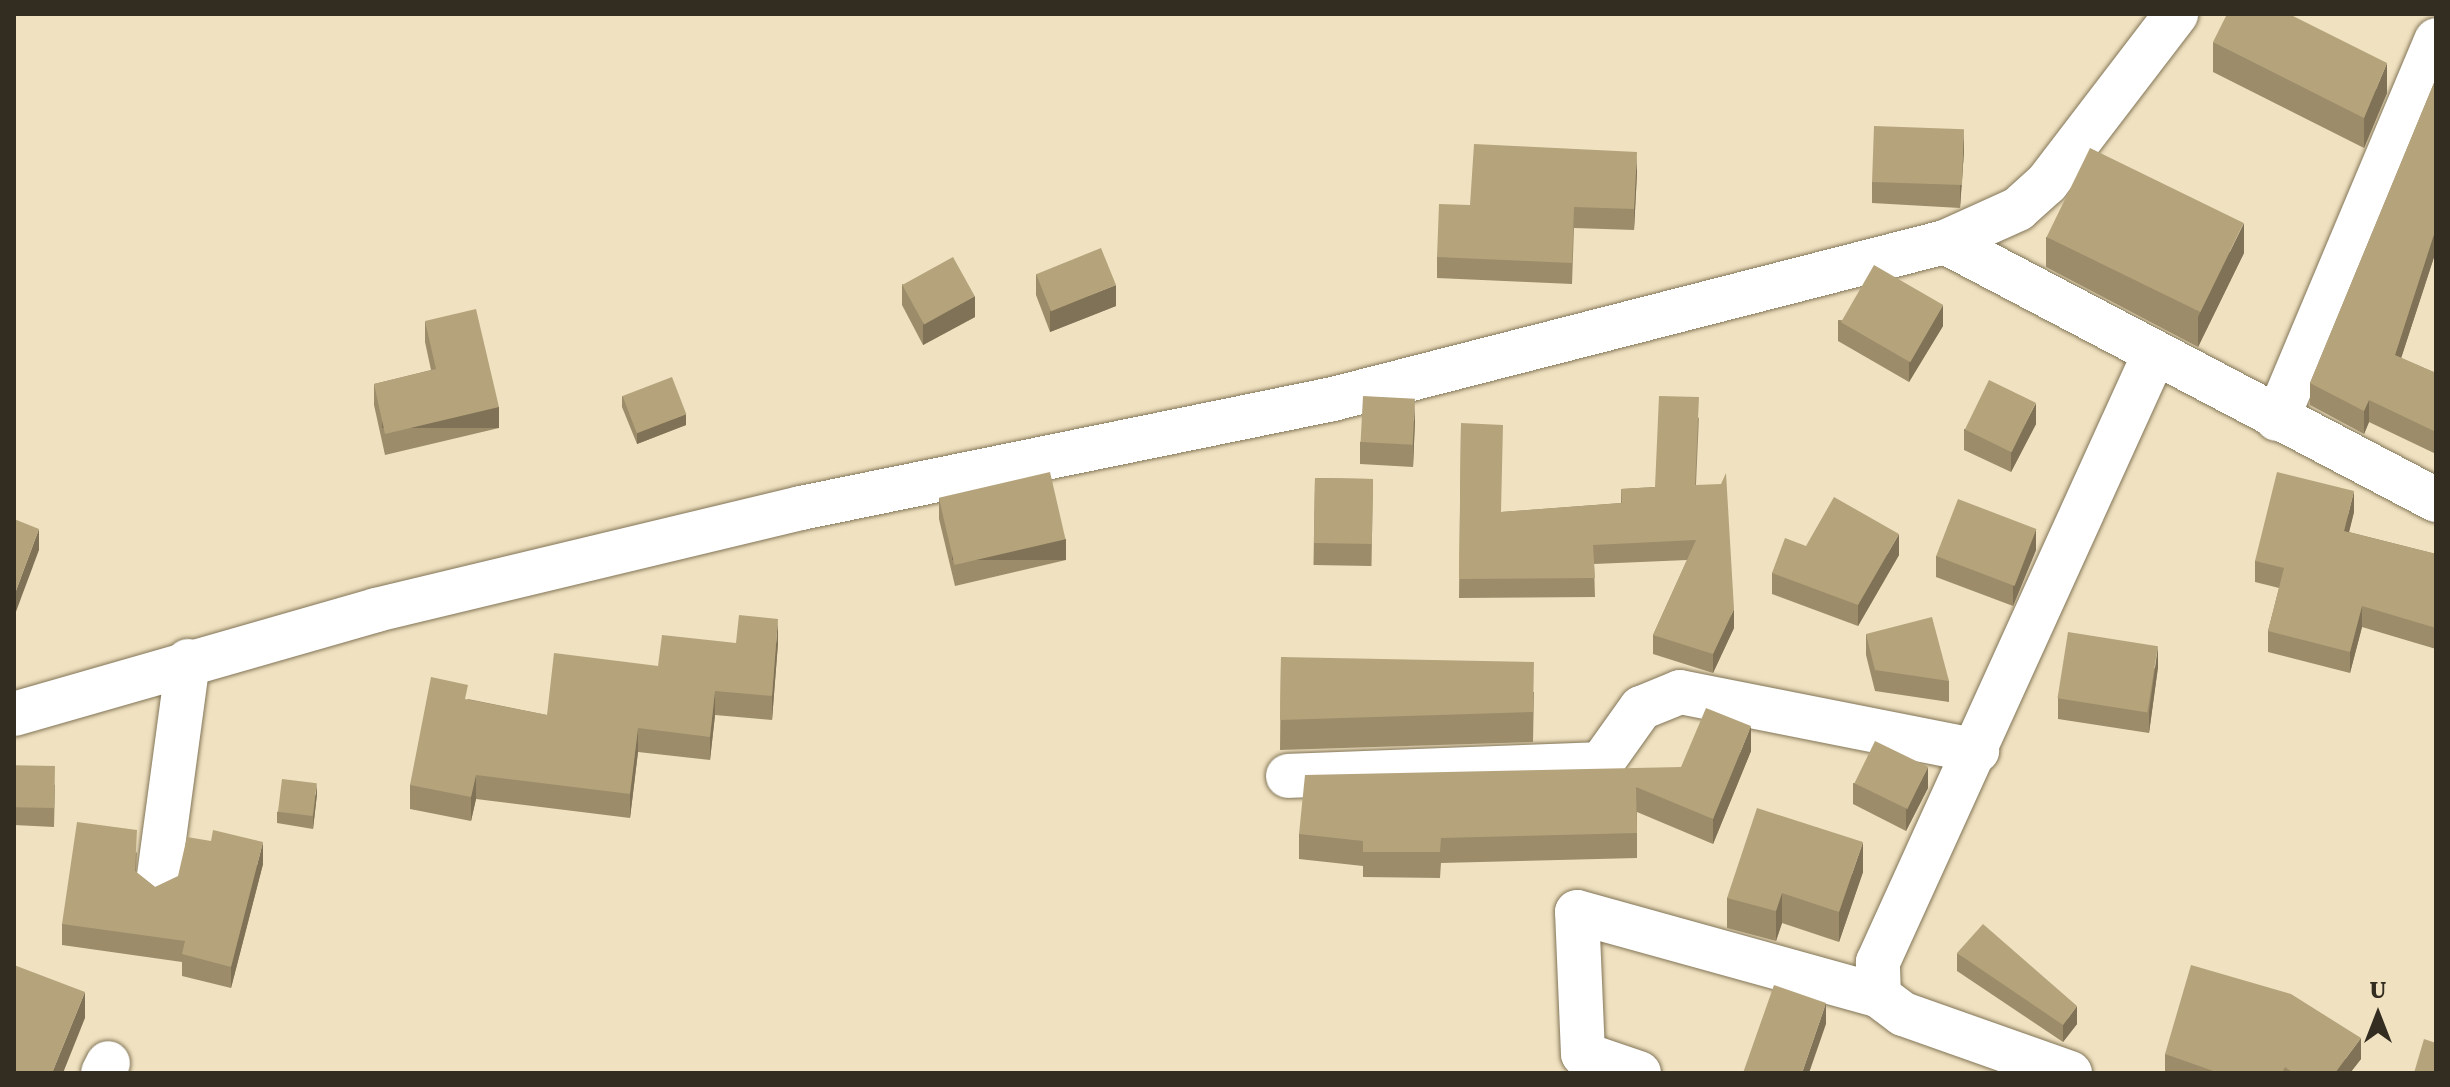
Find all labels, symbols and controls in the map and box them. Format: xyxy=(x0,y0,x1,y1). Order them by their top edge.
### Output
north arrow xyxy=(2338,975,2418,1055)
text: U xyxy=(2370,978,2386,1003)

